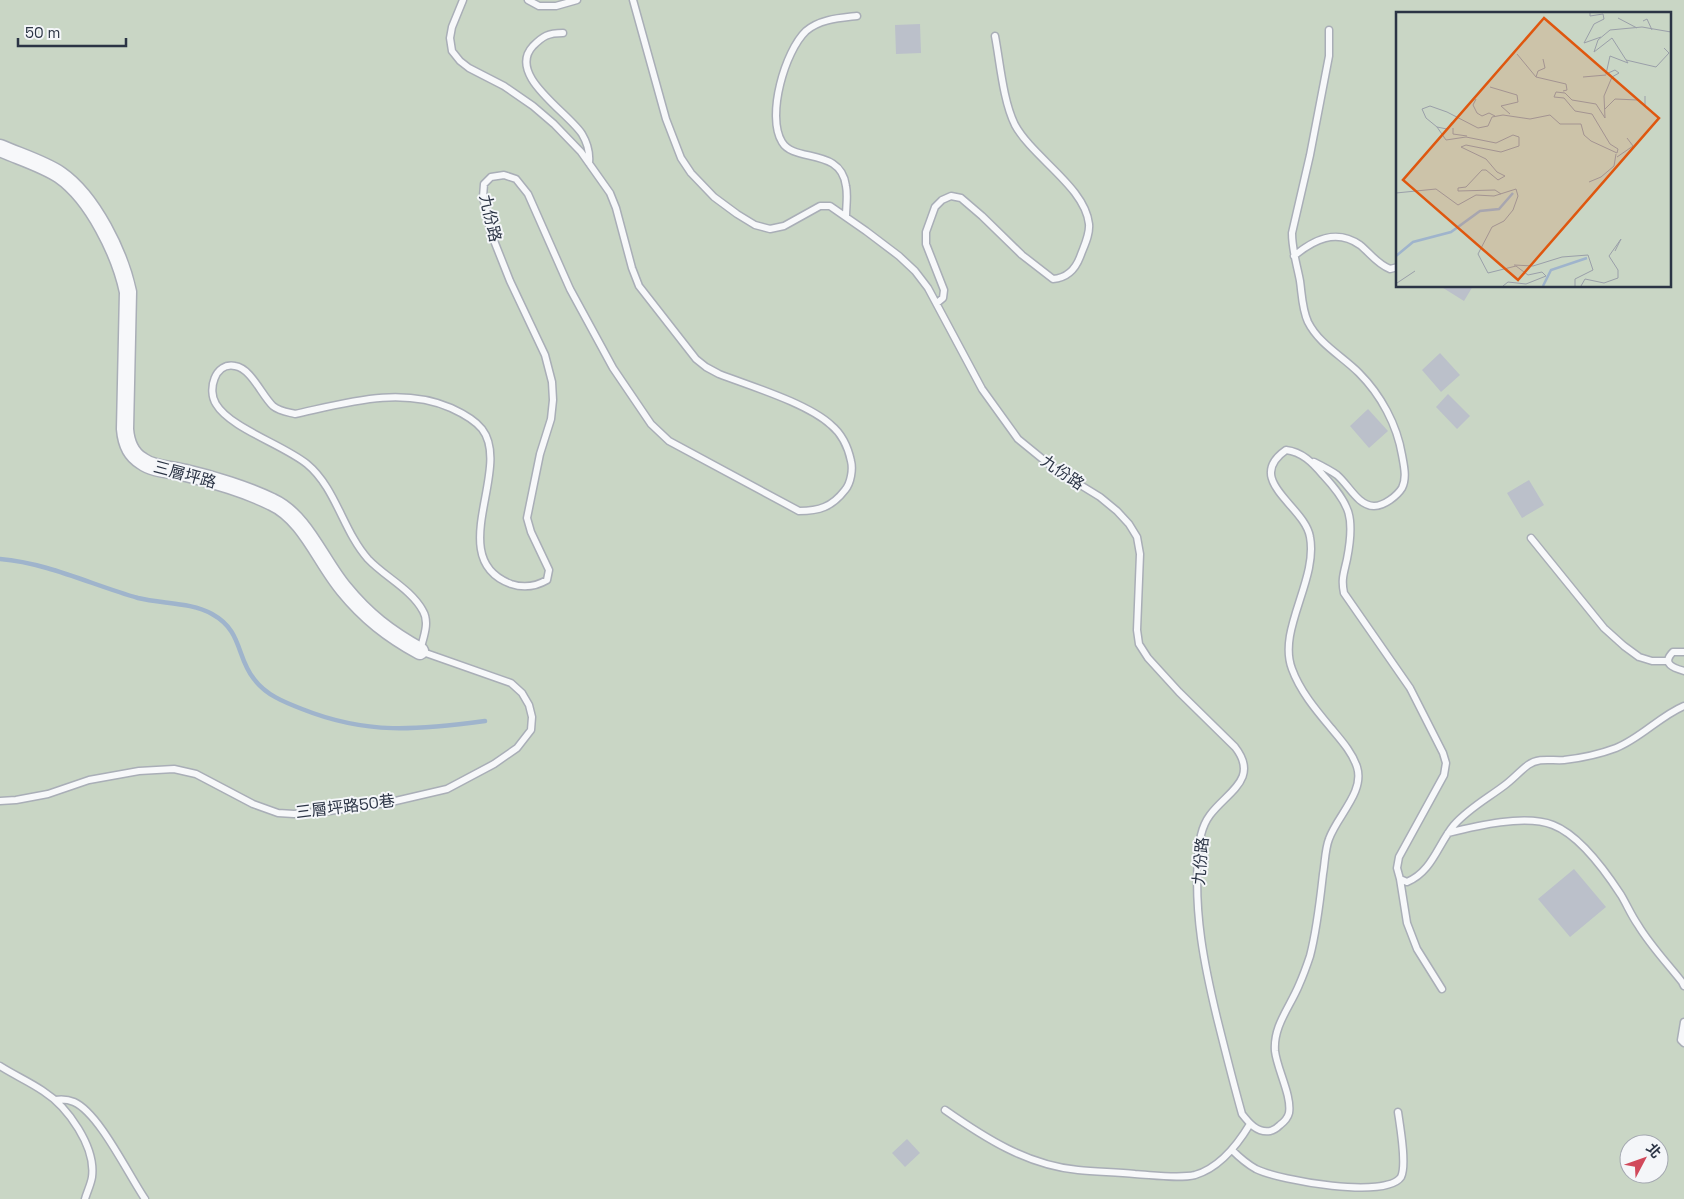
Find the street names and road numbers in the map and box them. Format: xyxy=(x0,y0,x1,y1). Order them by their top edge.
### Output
street label: 九份路 xyxy=(475,192,506,244)
street label: 九份路 xyxy=(1037,450,1088,495)
street label: 三層坪路 xyxy=(151,456,219,493)
street label: 三層坪路50巷 xyxy=(294,790,396,823)
street label: 九份路 xyxy=(1188,836,1213,886)

